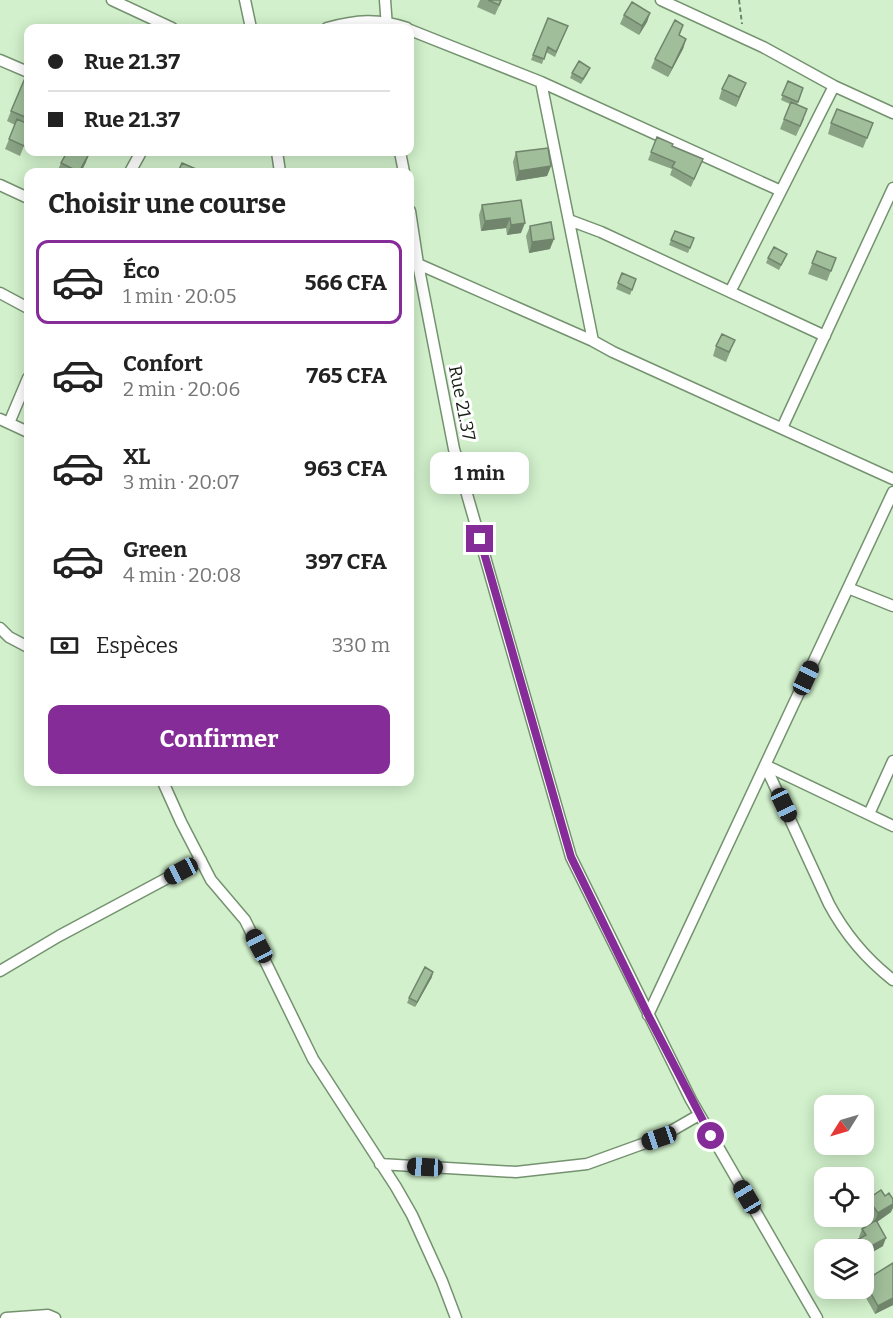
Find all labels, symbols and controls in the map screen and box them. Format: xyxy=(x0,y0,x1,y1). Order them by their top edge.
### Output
text: Rue 21.37 xyxy=(84,48,180,75)
text: Rue 21.37 xyxy=(84,106,180,133)
text: Choisir une course xyxy=(48,188,286,220)
icon: car xyxy=(51,255,105,309)
text: Éco xyxy=(123,257,160,284)
text: 566 CFA xyxy=(305,269,387,296)
text: 1 min · 20:05 xyxy=(123,284,236,308)
icon: car xyxy=(51,348,105,402)
text: Confort xyxy=(123,350,203,377)
text: 765 CFA xyxy=(306,362,387,389)
street label: Rue 21.37 xyxy=(444,363,480,443)
text: 2 min · 20:06 xyxy=(123,377,240,401)
icon: car xyxy=(51,441,105,495)
text: XL xyxy=(123,443,150,470)
callout: 1 min xyxy=(430,452,530,494)
text: 963 CFA xyxy=(304,455,387,482)
text: 1 min xyxy=(454,461,505,485)
text: 3 min · 20:07 xyxy=(123,470,239,494)
route end xyxy=(466,525,493,552)
icon: car xyxy=(51,534,105,588)
text: Green xyxy=(123,536,187,563)
text: 397 CFA xyxy=(305,548,387,575)
text: 4 min · 20:08 xyxy=(123,563,241,587)
icon: cash xyxy=(48,629,81,662)
text: Espèces xyxy=(96,632,178,659)
text: 330 m xyxy=(332,633,390,657)
car xyxy=(790,658,822,698)
button: Confirmer xyxy=(48,705,390,774)
car xyxy=(768,785,800,825)
car xyxy=(161,855,201,887)
car xyxy=(243,926,275,966)
north arrow xyxy=(814,1095,874,1155)
map controls xyxy=(814,1095,874,1299)
route start xyxy=(697,1122,724,1149)
car xyxy=(639,1124,679,1152)
car xyxy=(407,1157,443,1177)
button: locate xyxy=(814,1167,874,1227)
car xyxy=(730,1177,764,1217)
button: layers xyxy=(814,1239,874,1299)

